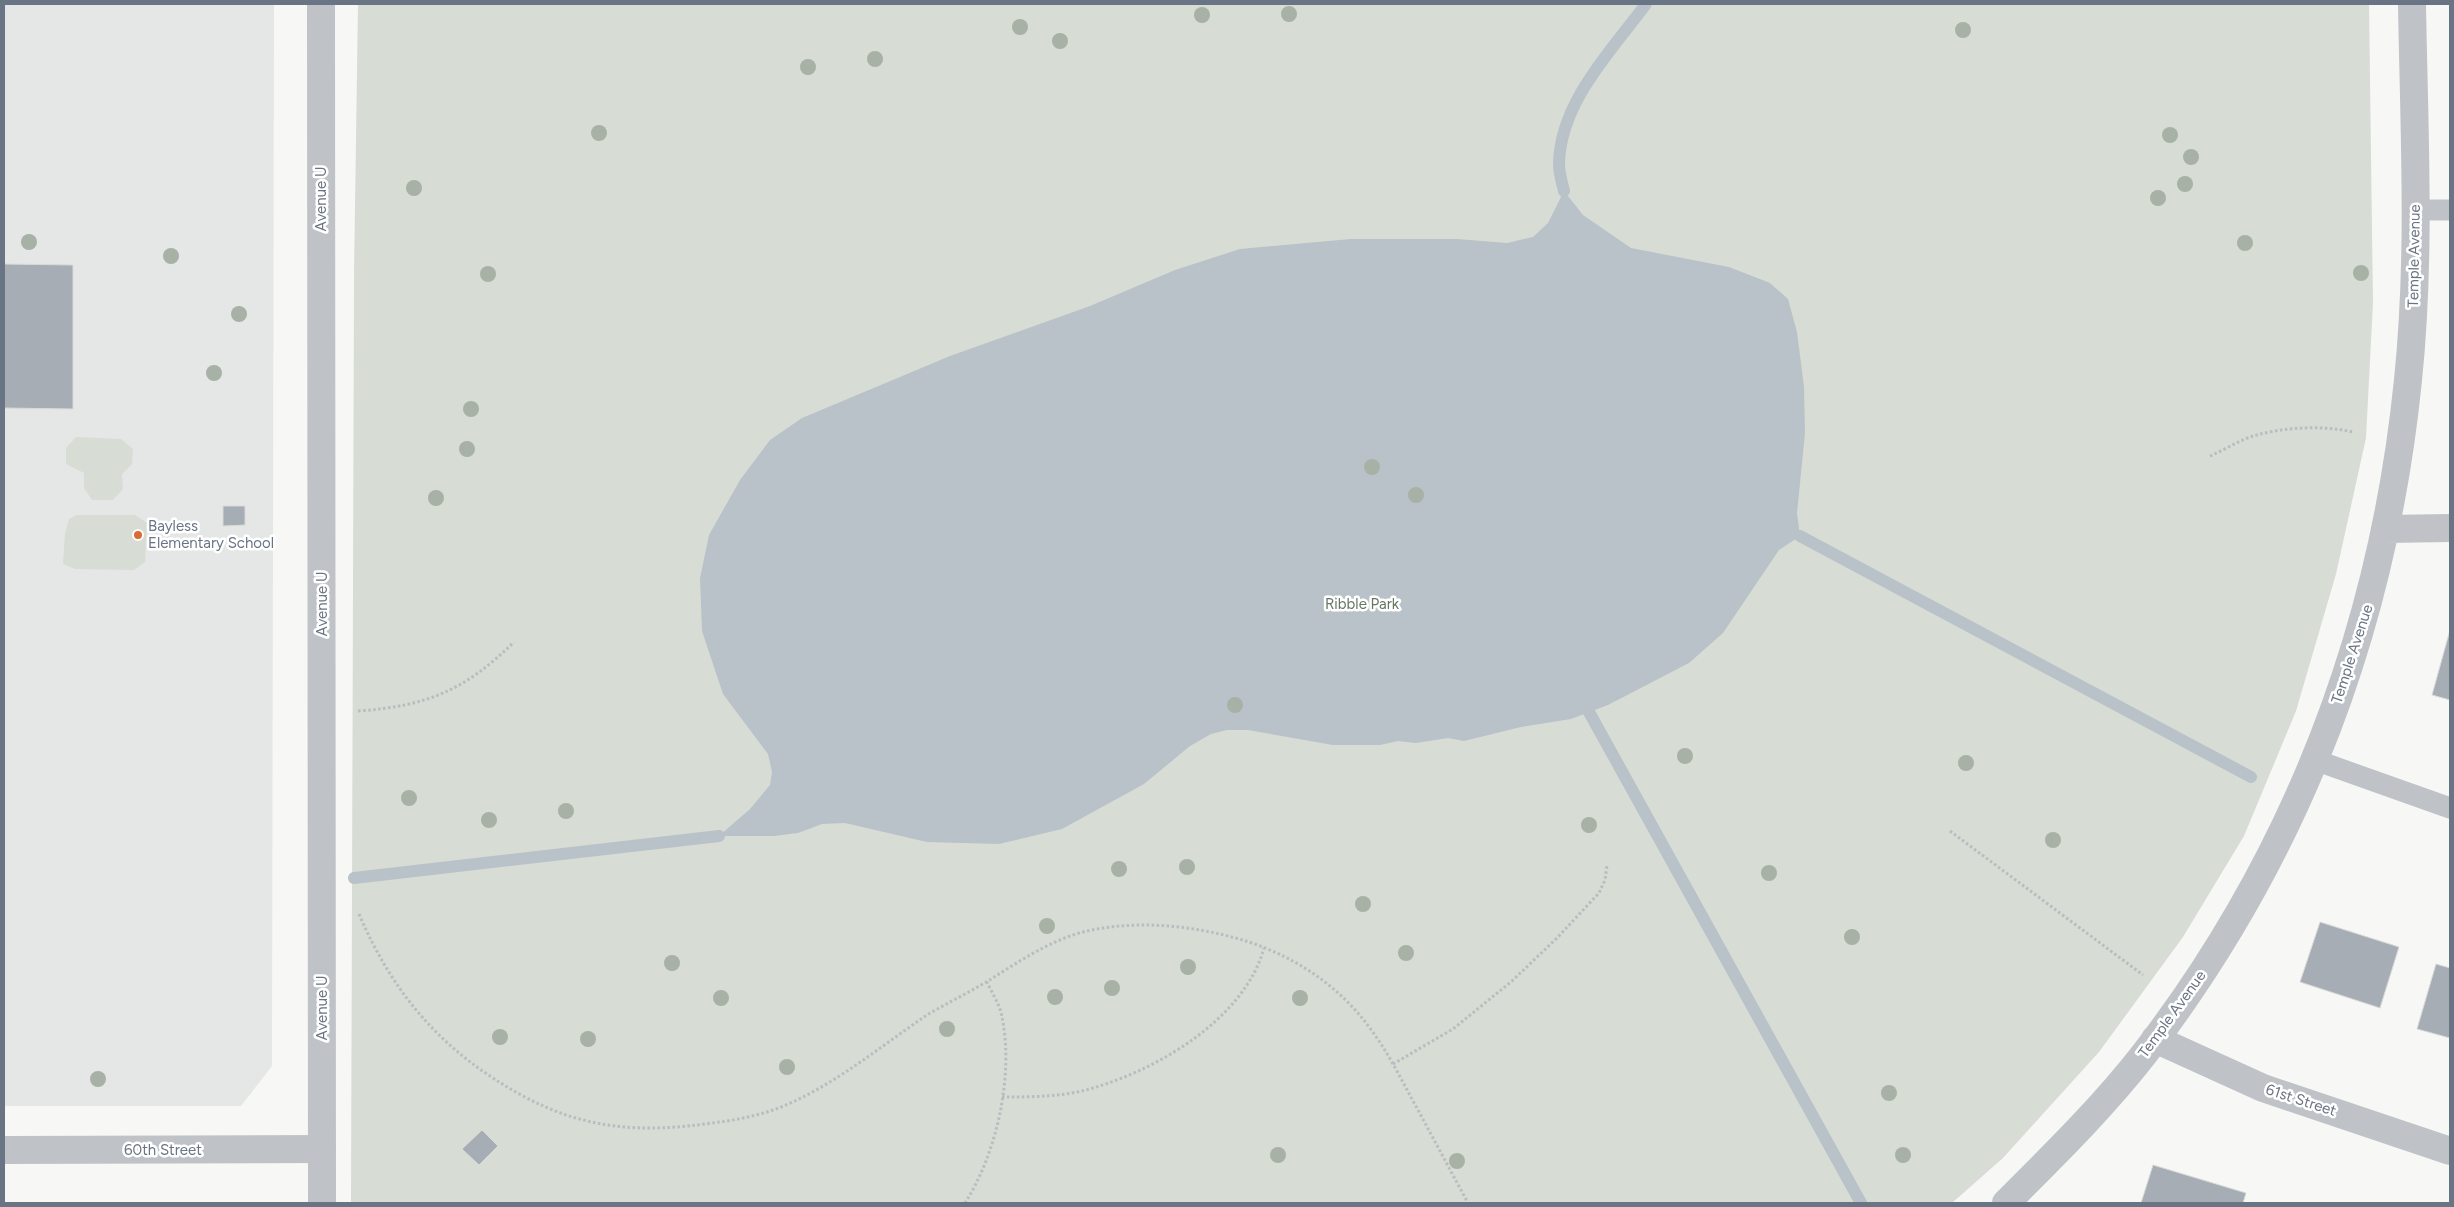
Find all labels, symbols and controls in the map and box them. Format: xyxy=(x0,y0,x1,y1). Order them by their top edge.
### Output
street label: Avenue U xyxy=(312,166,330,232)
street label: Temple Avenue xyxy=(2404,204,2424,308)
place label: Bayless Elementary School xyxy=(148,517,274,552)
marker: Bayless Elementary School xyxy=(132,529,144,541)
street label: Avenue U xyxy=(313,571,331,637)
park label: Ribble Park xyxy=(1325,595,1400,613)
street label: Temple Avenue xyxy=(2328,602,2376,706)
street label: Temple Avenue xyxy=(2134,967,2210,1061)
street label: Avenue U xyxy=(313,975,331,1041)
street label: 61st Street xyxy=(2263,1080,2339,1120)
street label: 60th Street xyxy=(124,1141,202,1159)

